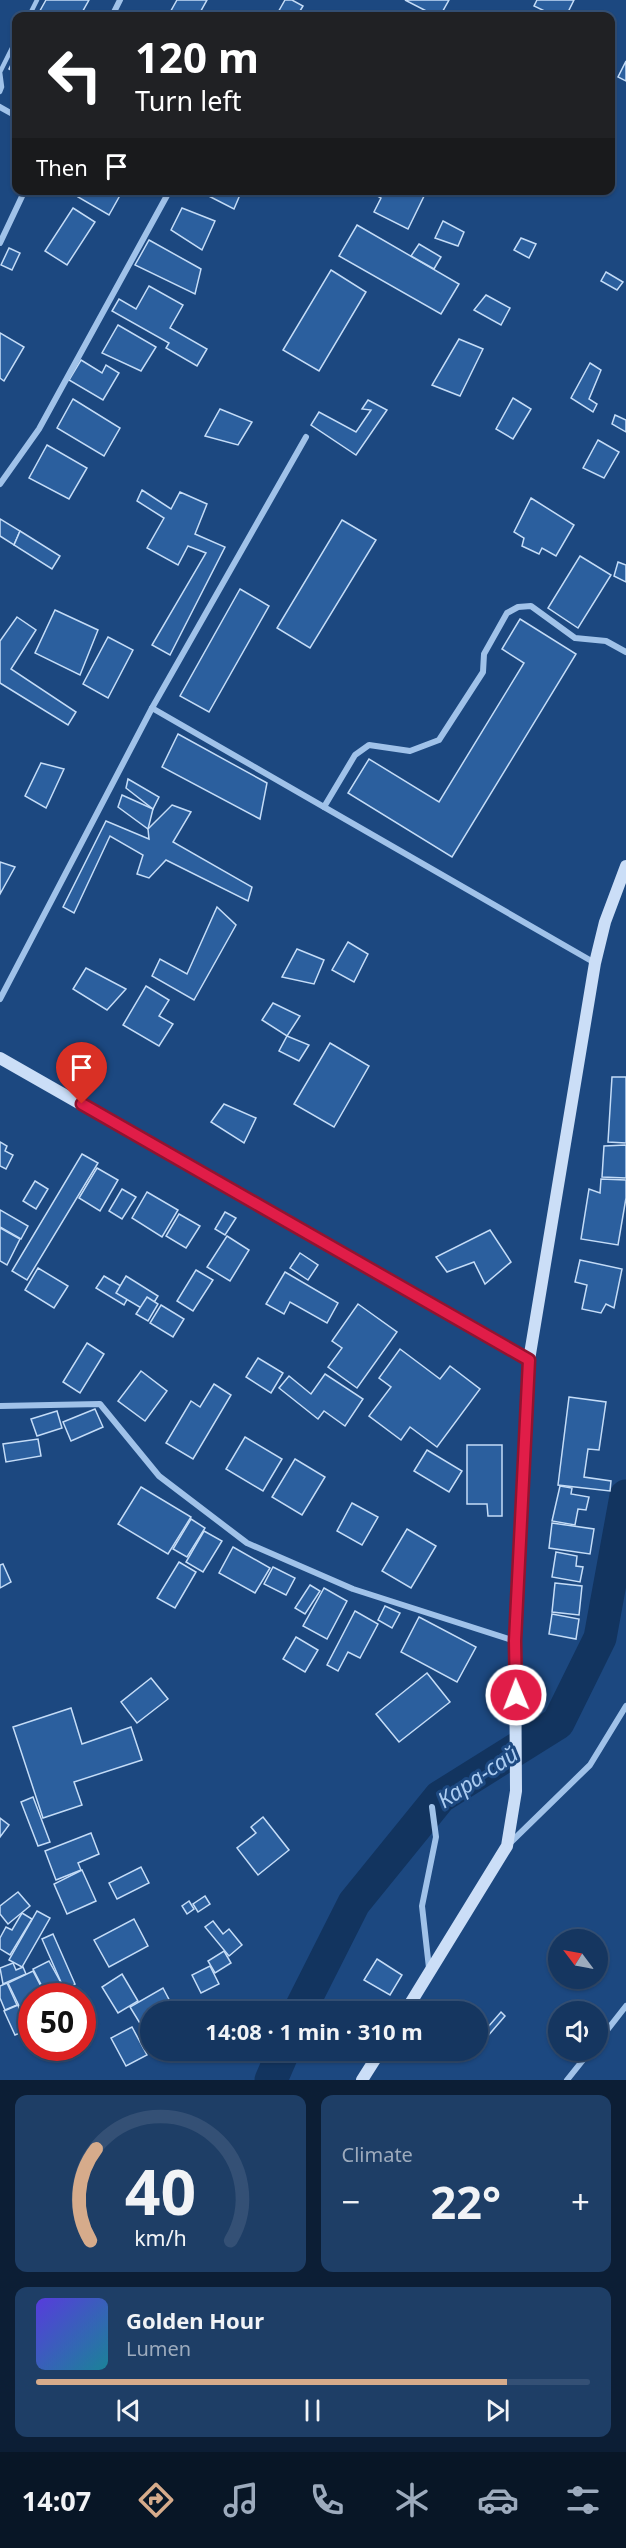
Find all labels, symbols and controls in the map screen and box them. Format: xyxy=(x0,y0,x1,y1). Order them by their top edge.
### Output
text: 120 m xyxy=(135,28,259,85)
icon: left xyxy=(36,36,114,114)
text: Turn left xyxy=(135,82,241,119)
icon: arrive xyxy=(100,150,133,183)
text: Then xyxy=(36,152,88,182)
pin xyxy=(56,1042,107,1104)
icon: arrive xyxy=(65,1051,98,1084)
position arrow xyxy=(484,1663,548,1727)
water label: Кара-сай xyxy=(431,1738,524,1814)
north arrow xyxy=(548,1929,608,1989)
map controls xyxy=(548,1929,608,2061)
speed limit sign: 50 xyxy=(18,1983,96,2061)
button: sound xyxy=(548,2001,608,2061)
text: 14:08 · 1 min · 310 m xyxy=(205,2016,423,2046)
text: Climate xyxy=(342,2141,413,2168)
text: 40 xyxy=(125,2148,196,2233)
text: 22° xyxy=(430,2171,501,2232)
text: − xyxy=(342,2179,360,2224)
text: + xyxy=(571,2179,590,2224)
text: km/h xyxy=(134,2223,187,2252)
text: Golden Hour xyxy=(126,2305,264,2335)
text: Lumen xyxy=(126,2335,191,2362)
icon: previous xyxy=(112,2394,145,2427)
icon: pause xyxy=(296,2394,329,2427)
icon: next xyxy=(481,2394,514,2427)
icon: directions xyxy=(135,2479,177,2521)
icon: music xyxy=(220,2479,262,2521)
icon: phone xyxy=(306,2479,348,2521)
icon: climate xyxy=(391,2479,433,2521)
icon: car xyxy=(477,2479,519,2521)
icon: filters xyxy=(562,2479,604,2521)
text: 14:07 xyxy=(22,2482,91,2519)

